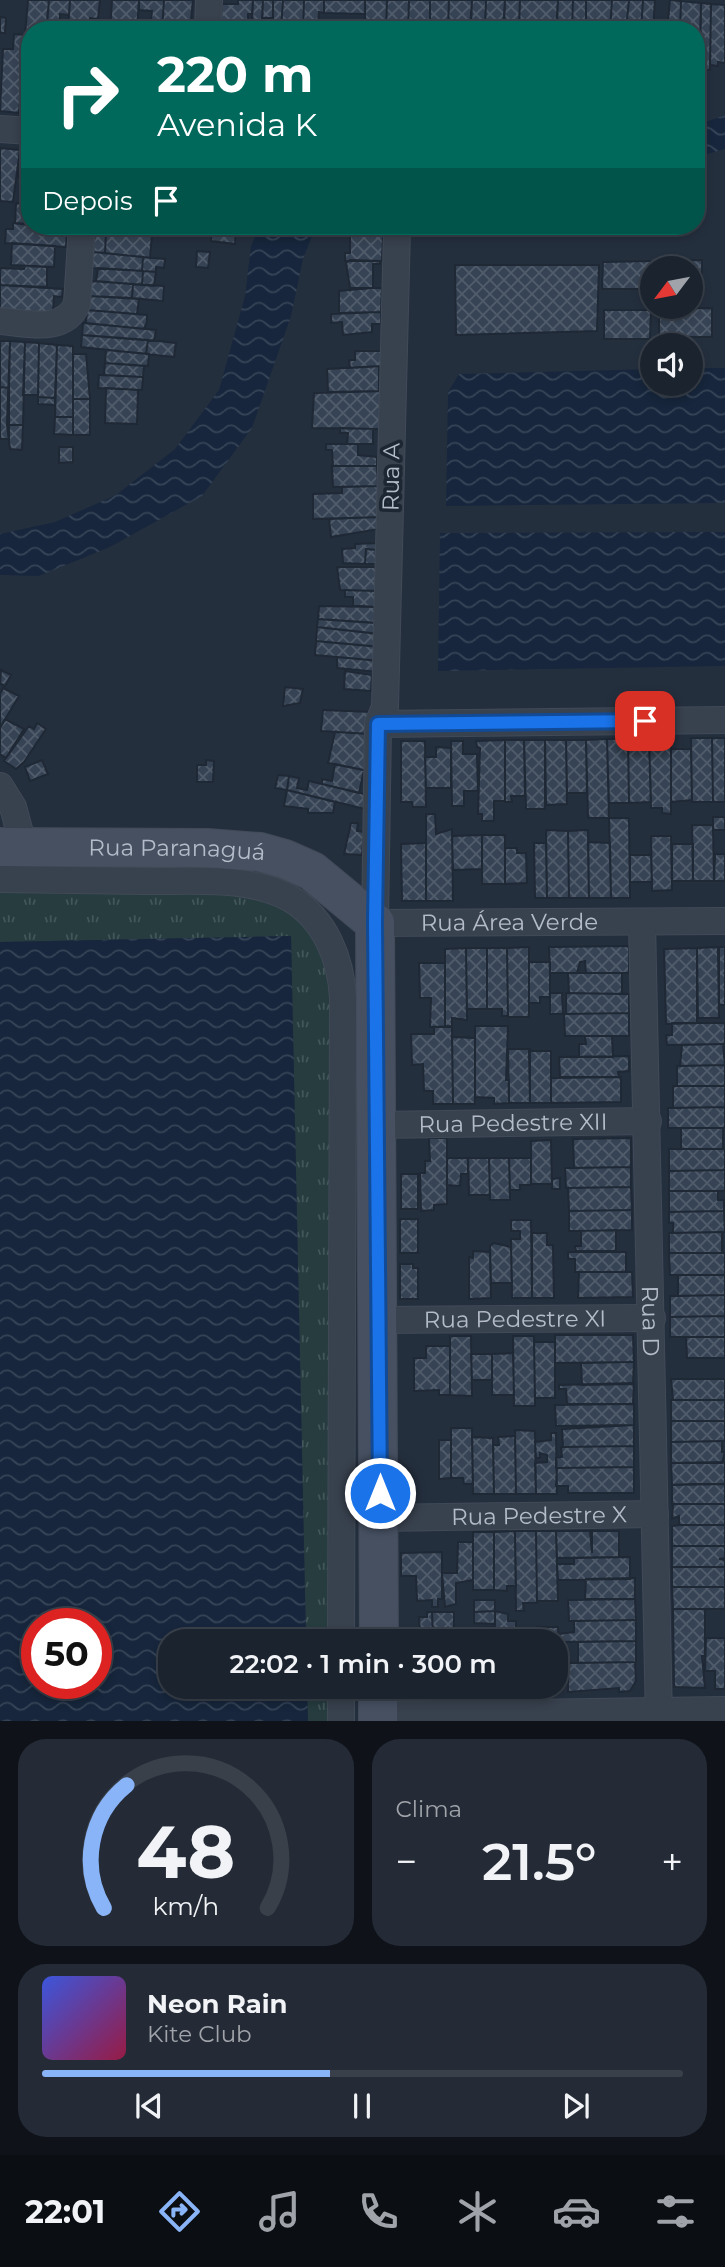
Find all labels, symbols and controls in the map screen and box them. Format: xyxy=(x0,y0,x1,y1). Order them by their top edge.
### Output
text: 220 m xyxy=(157,45,313,104)
icon: right xyxy=(42,49,133,140)
text: Avenida K xyxy=(157,105,317,144)
icon: arrive xyxy=(147,182,185,220)
text: Depois xyxy=(42,185,133,217)
north arrow xyxy=(640,256,704,318)
map controls xyxy=(640,256,703,396)
button: sound xyxy=(640,333,703,396)
street label: Rua A xyxy=(376,442,406,511)
pin xyxy=(615,691,675,751)
icon: arrive xyxy=(626,702,664,740)
street label: Rua Paranaguá xyxy=(88,833,267,866)
street label: Rua Área Verde xyxy=(421,908,598,937)
street label: Rua Pedestre XII xyxy=(418,1108,608,1138)
street label: Rua D xyxy=(636,1285,665,1357)
street label: Rua Pedestre XI xyxy=(424,1304,606,1334)
position arrow xyxy=(343,1456,417,1530)
street label: Rua Pedestre X xyxy=(451,1500,627,1531)
speed limit sign: 50 xyxy=(21,1608,112,1699)
text: 22:02 · 1 min · 300 m xyxy=(229,1648,497,1680)
text: Clima xyxy=(396,1795,462,1823)
text: 48 xyxy=(136,1809,235,1897)
text: 21.5° xyxy=(482,1830,596,1893)
text: − xyxy=(396,1838,417,1885)
text: + xyxy=(661,1838,683,1885)
text: km/h xyxy=(152,1891,219,1921)
text: Neon Rain xyxy=(147,1988,288,2020)
text: Kite Club xyxy=(147,2020,252,2048)
icon: previous xyxy=(130,2087,168,2125)
icon: pause xyxy=(343,2087,381,2125)
icon: next xyxy=(557,2087,595,2125)
icon: directions xyxy=(155,2187,204,2236)
icon: music xyxy=(255,2187,304,2236)
icon: phone xyxy=(354,2187,403,2236)
icon: climate xyxy=(453,2187,502,2236)
icon: car xyxy=(552,2187,601,2236)
icon: filters xyxy=(651,2187,700,2236)
text: 22:01 xyxy=(25,2192,105,2231)

